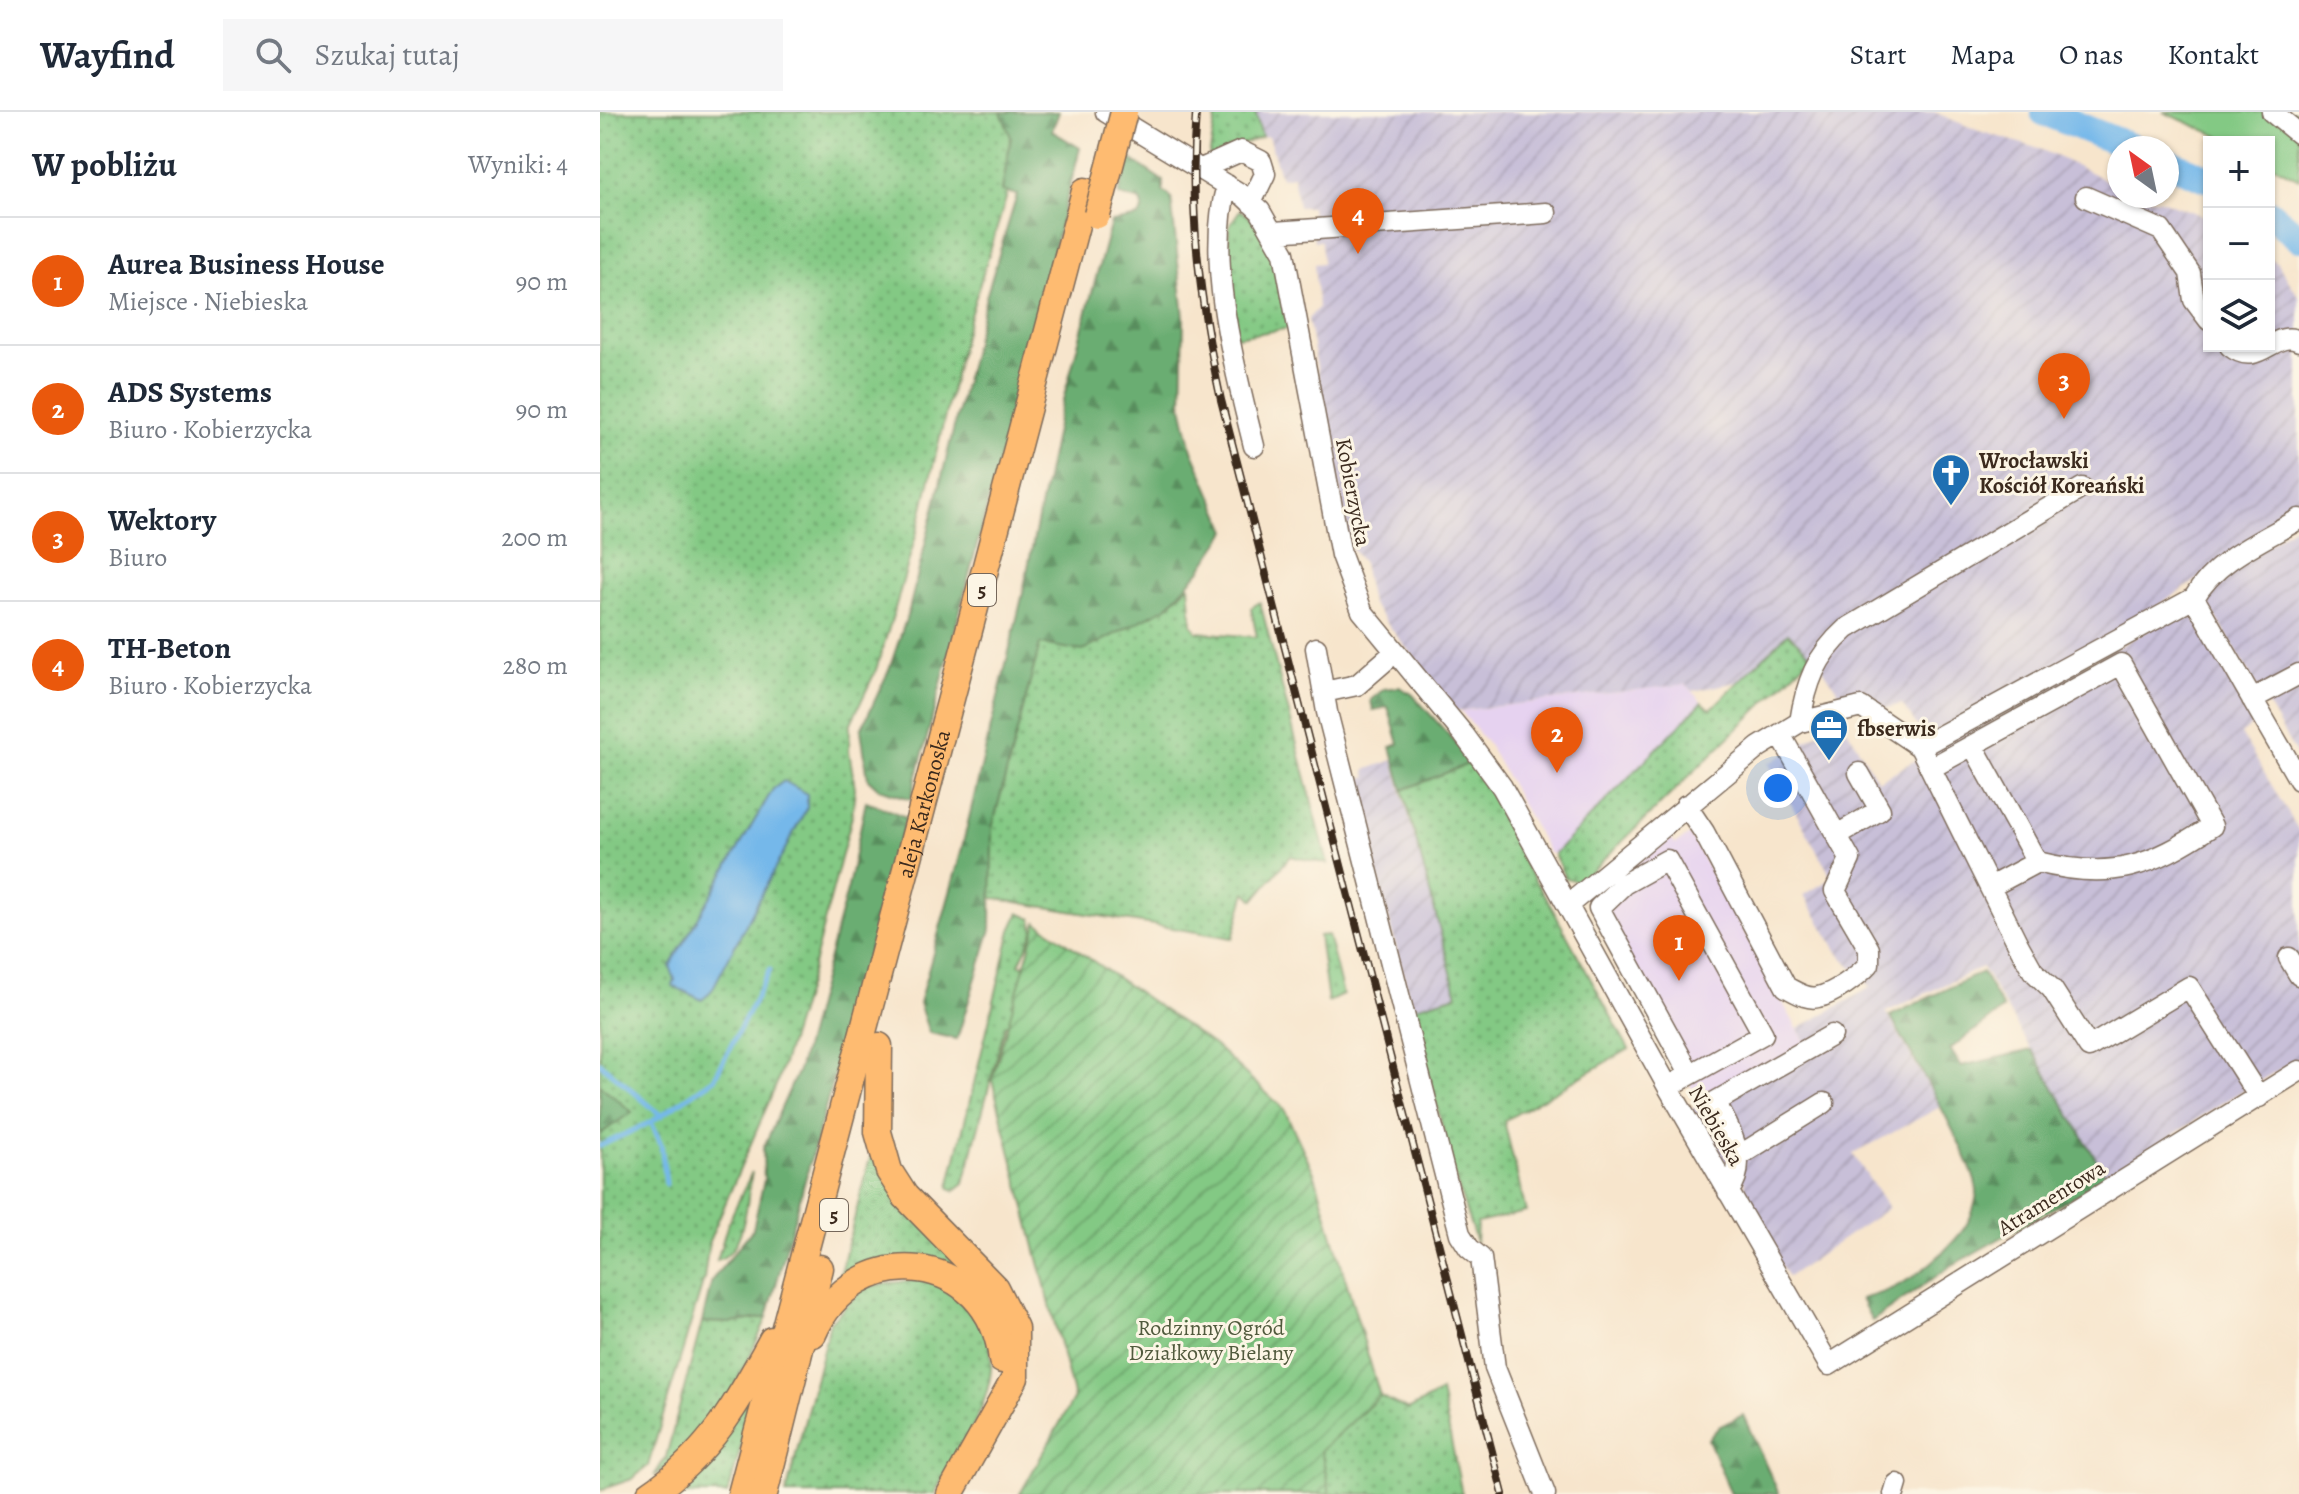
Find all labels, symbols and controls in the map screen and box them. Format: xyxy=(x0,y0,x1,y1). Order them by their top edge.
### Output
search box xyxy=(223,19,783,91)
text: Wayfind xyxy=(40,29,175,81)
icon: search xyxy=(251,33,295,77)
text: Szukaj tutaj xyxy=(315,35,460,75)
text: Start xyxy=(1850,36,1907,74)
text: Mapa xyxy=(1951,36,2015,74)
text: O nas xyxy=(2059,36,2124,74)
text: Kontakt xyxy=(2168,36,2259,74)
north arrow xyxy=(2107,136,2179,208)
map controls xyxy=(2203,136,2275,352)
button: + xyxy=(2203,136,2275,208)
text: W pobliżu xyxy=(32,141,177,188)
text: Wyniki: 4 xyxy=(468,147,568,182)
pin: 4 xyxy=(1332,188,1384,254)
button: − xyxy=(2203,208,2275,280)
text: Aurea Business House xyxy=(108,244,385,284)
text: 1 xyxy=(53,264,63,299)
text: 90 m xyxy=(516,264,568,299)
button: layers xyxy=(2203,280,2275,352)
text: Miejsce · Niebieska xyxy=(108,284,308,319)
pin: 3 xyxy=(2038,353,2090,419)
text: ADS Systems xyxy=(108,372,272,412)
text: 2 xyxy=(52,392,64,427)
text: 90 m xyxy=(516,392,568,427)
text: Biuro · Kobierzycka xyxy=(108,412,312,447)
street label: Kobierzycka xyxy=(1328,436,1378,549)
place label: Wrocławski Kościół Koreański xyxy=(1978,446,2144,501)
church icon: Wrocławski Kościół Koreański xyxy=(1930,452,1972,507)
text: Wektory xyxy=(108,500,216,540)
text: 3 xyxy=(52,520,64,555)
text: 200 m xyxy=(501,520,568,555)
text: Biuro xyxy=(108,540,167,575)
road number: 5 xyxy=(968,574,996,606)
text: TH-Beton xyxy=(108,628,231,668)
text: 4 xyxy=(52,648,64,683)
text: 280 m xyxy=(502,648,568,683)
text: Biuro · Kobierzycka xyxy=(108,668,312,703)
pin: 2 xyxy=(1531,707,1583,773)
office icon: fbserwis xyxy=(1808,707,1850,762)
place label: fbserwis xyxy=(1857,714,1936,744)
street label: aleja Karkonoska xyxy=(890,726,958,881)
your location xyxy=(1758,768,1798,808)
pin: 1 xyxy=(1653,915,1705,981)
street label: Niebieska xyxy=(1681,1080,1752,1172)
street label: Atramentowa xyxy=(1991,1152,2112,1243)
road number: 5 xyxy=(820,1199,848,1231)
park label: Rodzinny Ogród Działkowy Bielany xyxy=(1129,1313,1294,1368)

